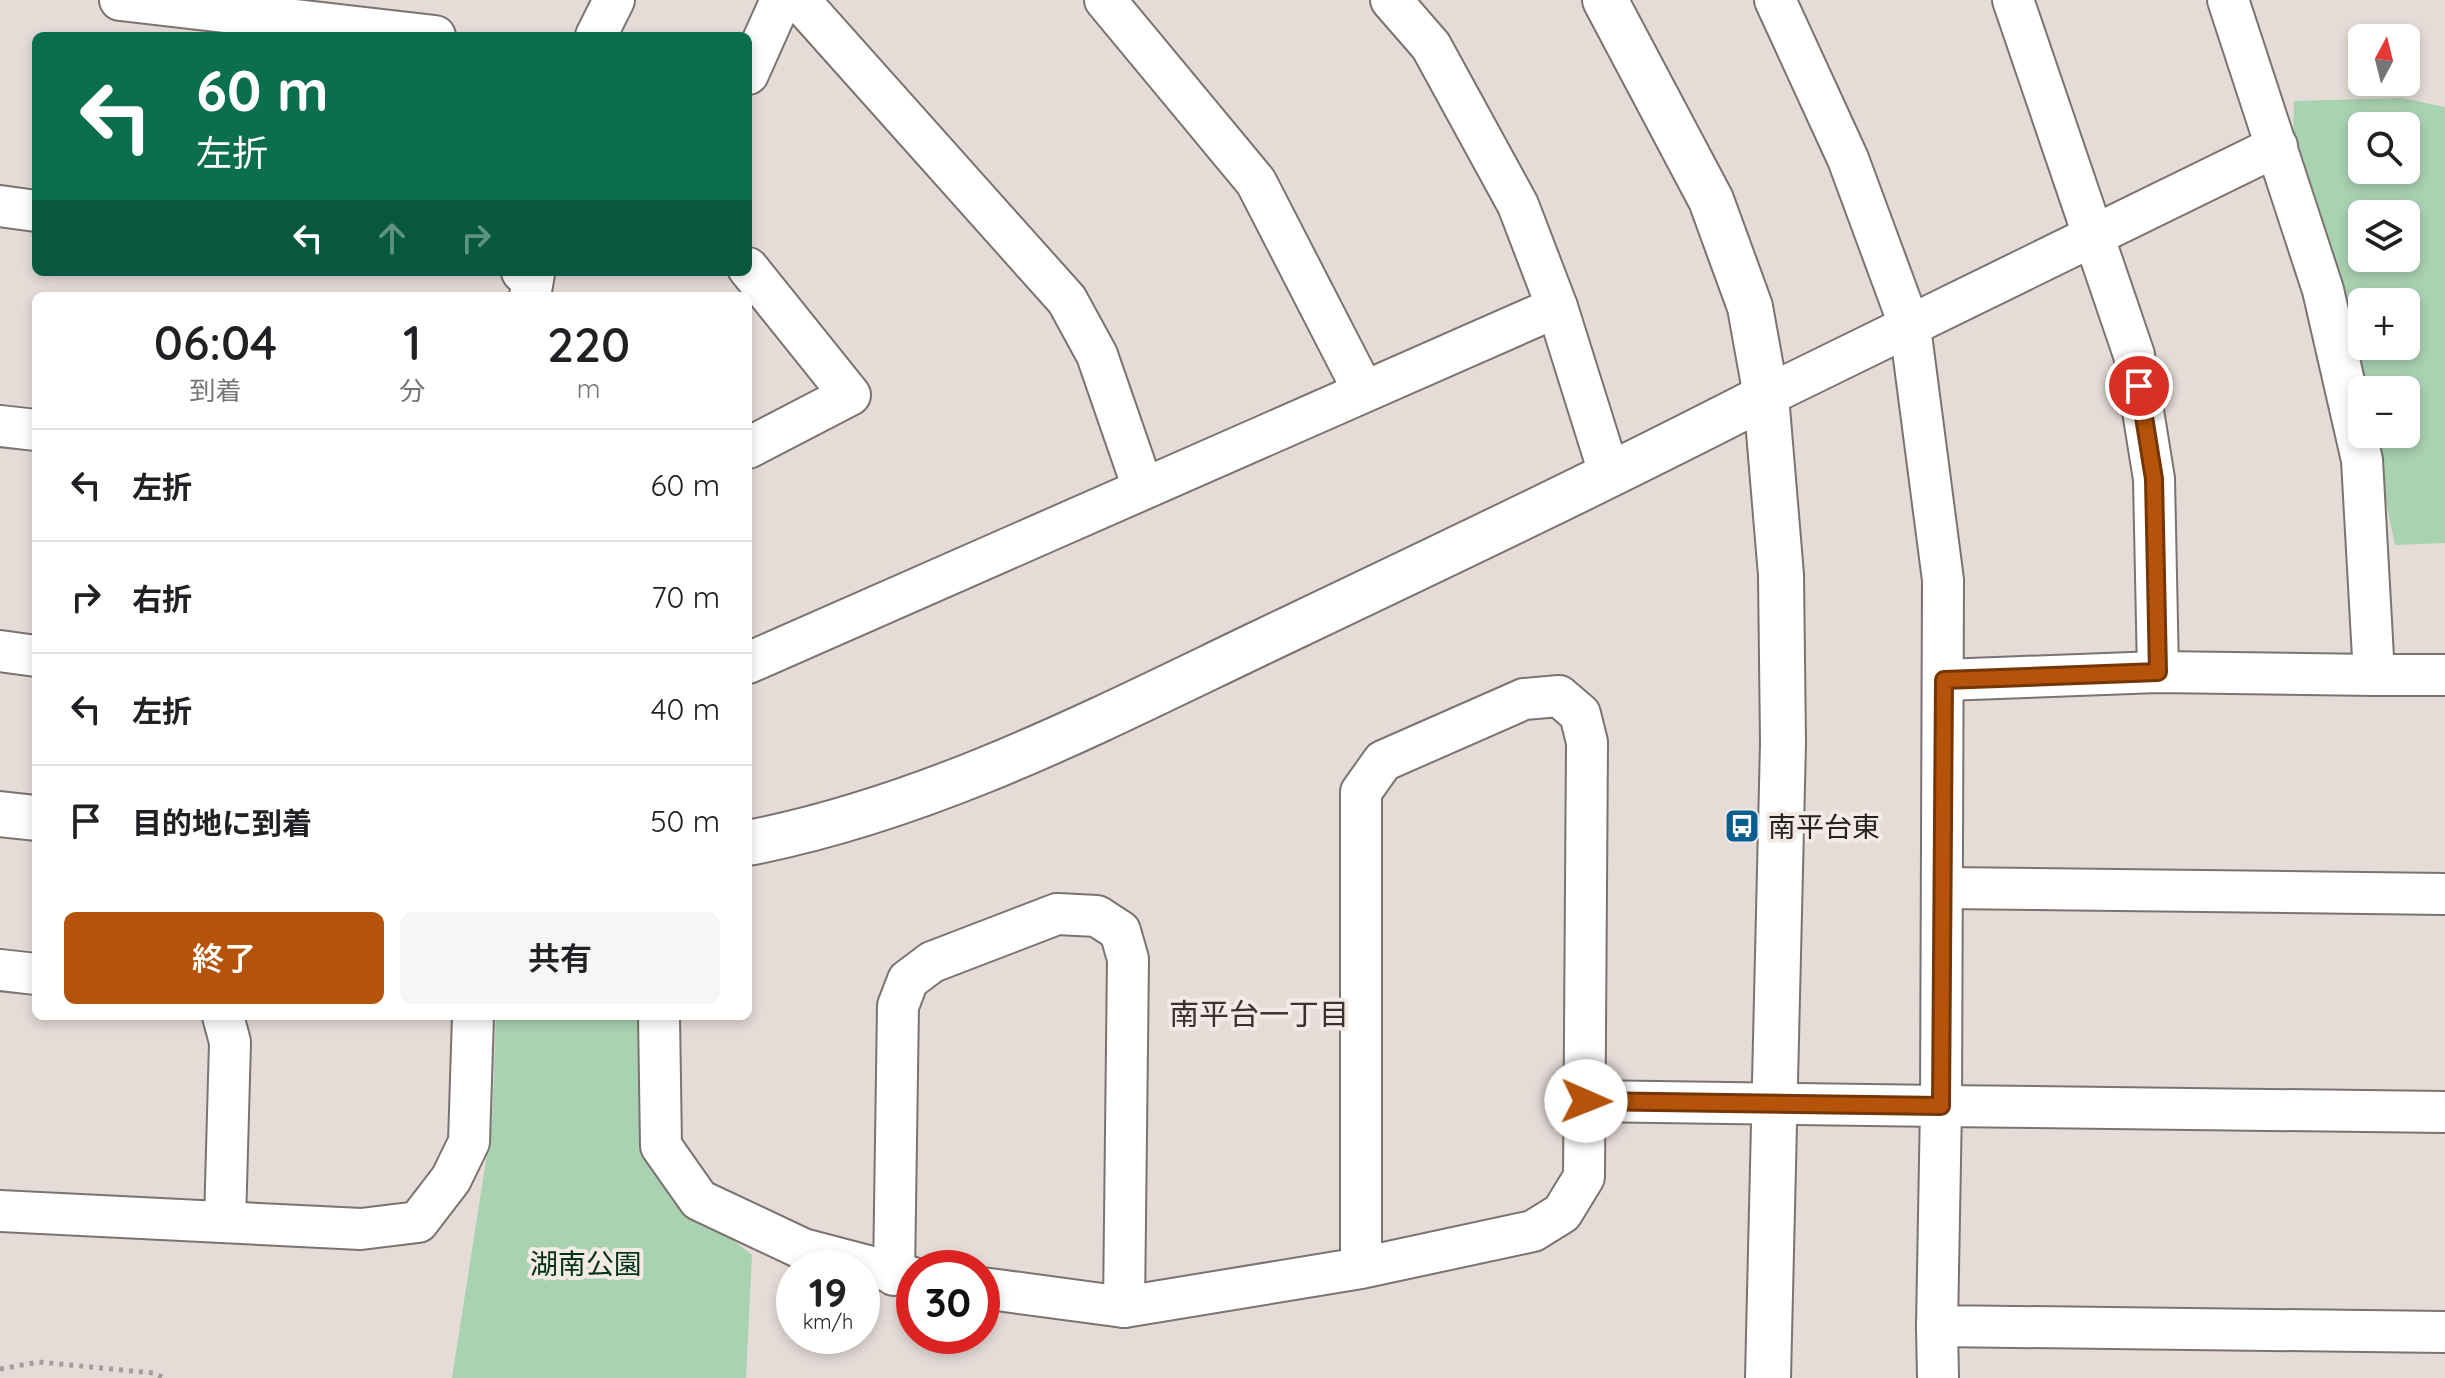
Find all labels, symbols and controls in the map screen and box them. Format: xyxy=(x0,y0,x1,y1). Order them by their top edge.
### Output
north arrow xyxy=(2348,24,2420,96)
map controls xyxy=(2348,24,2420,448)
text: 60 m xyxy=(196,55,329,125)
icon: left xyxy=(64,64,168,168)
button: search xyxy=(2348,112,2420,184)
text: 左折 xyxy=(196,130,268,175)
button: layers xyxy=(2348,200,2420,272)
icon: left xyxy=(286,216,330,260)
icon: ahead xyxy=(370,216,414,260)
icon: right xyxy=(454,216,498,260)
button: + xyxy=(2348,288,2420,360)
text: 06:04 xyxy=(154,312,277,372)
text: 1 xyxy=(403,312,421,372)
text: 220 xyxy=(547,314,630,374)
pin xyxy=(2105,352,2173,420)
icon: arrive xyxy=(2117,364,2161,408)
text: m xyxy=(577,372,600,405)
text: 到着 xyxy=(190,374,242,407)
text: 分 xyxy=(399,374,425,407)
button: − xyxy=(2348,376,2420,448)
icon: left xyxy=(64,463,108,507)
text: 60 m xyxy=(650,466,720,504)
text: 左折 xyxy=(132,468,192,506)
icon: right xyxy=(64,575,108,619)
text: 70 m xyxy=(651,578,720,616)
text: 右折 xyxy=(132,580,192,618)
icon: left xyxy=(64,687,108,731)
text: 40 m xyxy=(651,690,720,728)
text: 左折 xyxy=(132,692,192,730)
icon: arrive xyxy=(64,799,108,843)
text: 50 m xyxy=(650,802,720,840)
text: 目的地に到着 xyxy=(132,804,312,842)
bus stop icon: 南平台東 xyxy=(1723,807,1761,845)
place label: 南平台東 xyxy=(1768,809,1880,844)
button: 終了 xyxy=(64,912,384,1004)
button: 共有 xyxy=(400,912,720,1004)
district label: 南平台一丁目 xyxy=(1169,995,1349,1033)
position arrow xyxy=(1544,1059,1628,1143)
park label: 湖南公園 xyxy=(530,1246,642,1281)
speed limit sign: 30 xyxy=(896,1250,1000,1354)
text: 19 xyxy=(809,1267,847,1317)
text: km/h xyxy=(803,1309,853,1334)

